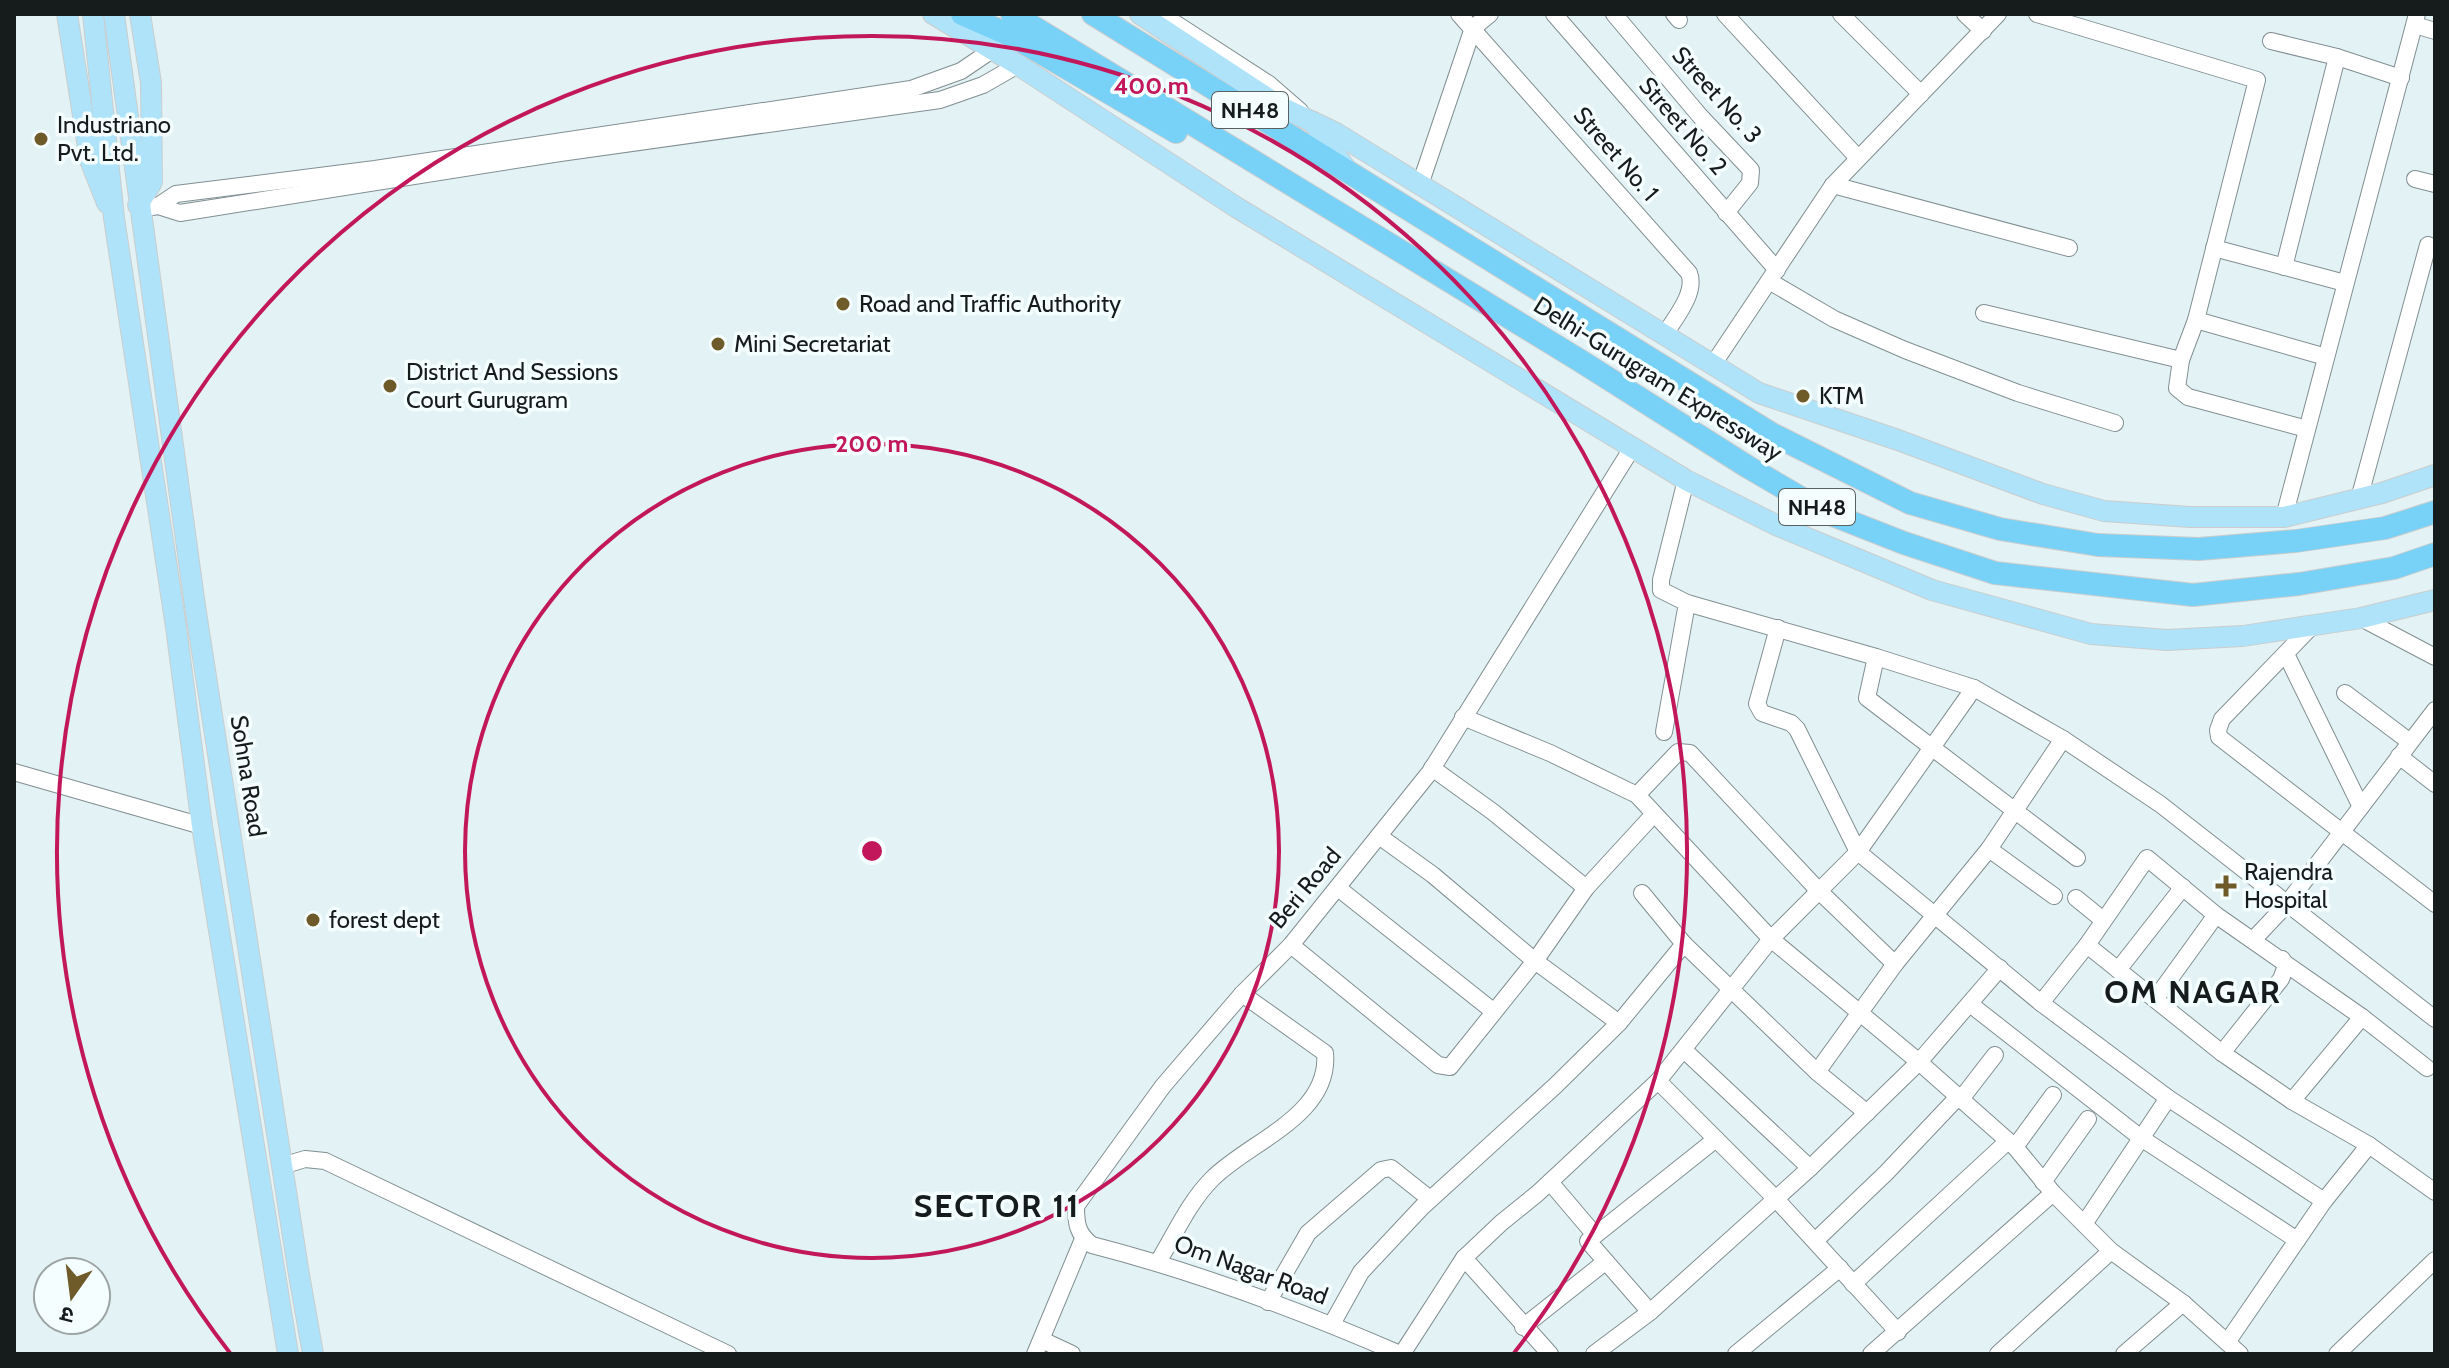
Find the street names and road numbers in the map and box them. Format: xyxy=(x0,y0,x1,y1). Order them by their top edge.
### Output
street label: Street No. 3 xyxy=(1666,40,1768,149)
street label: Street No. 2 xyxy=(1633,71,1734,180)
road number: NH48 xyxy=(1212,92,1288,128)
street label: Street No. 1 xyxy=(1568,101,1665,207)
street label: Delhi-Gurugram Expressway xyxy=(1529,290,1788,467)
road number: NH48 xyxy=(1779,489,1855,525)
street label: Sohna Road xyxy=(225,713,272,839)
street label: Beri Road xyxy=(1262,841,1347,934)
street label: Om Nagar Road xyxy=(1170,1228,1332,1311)

